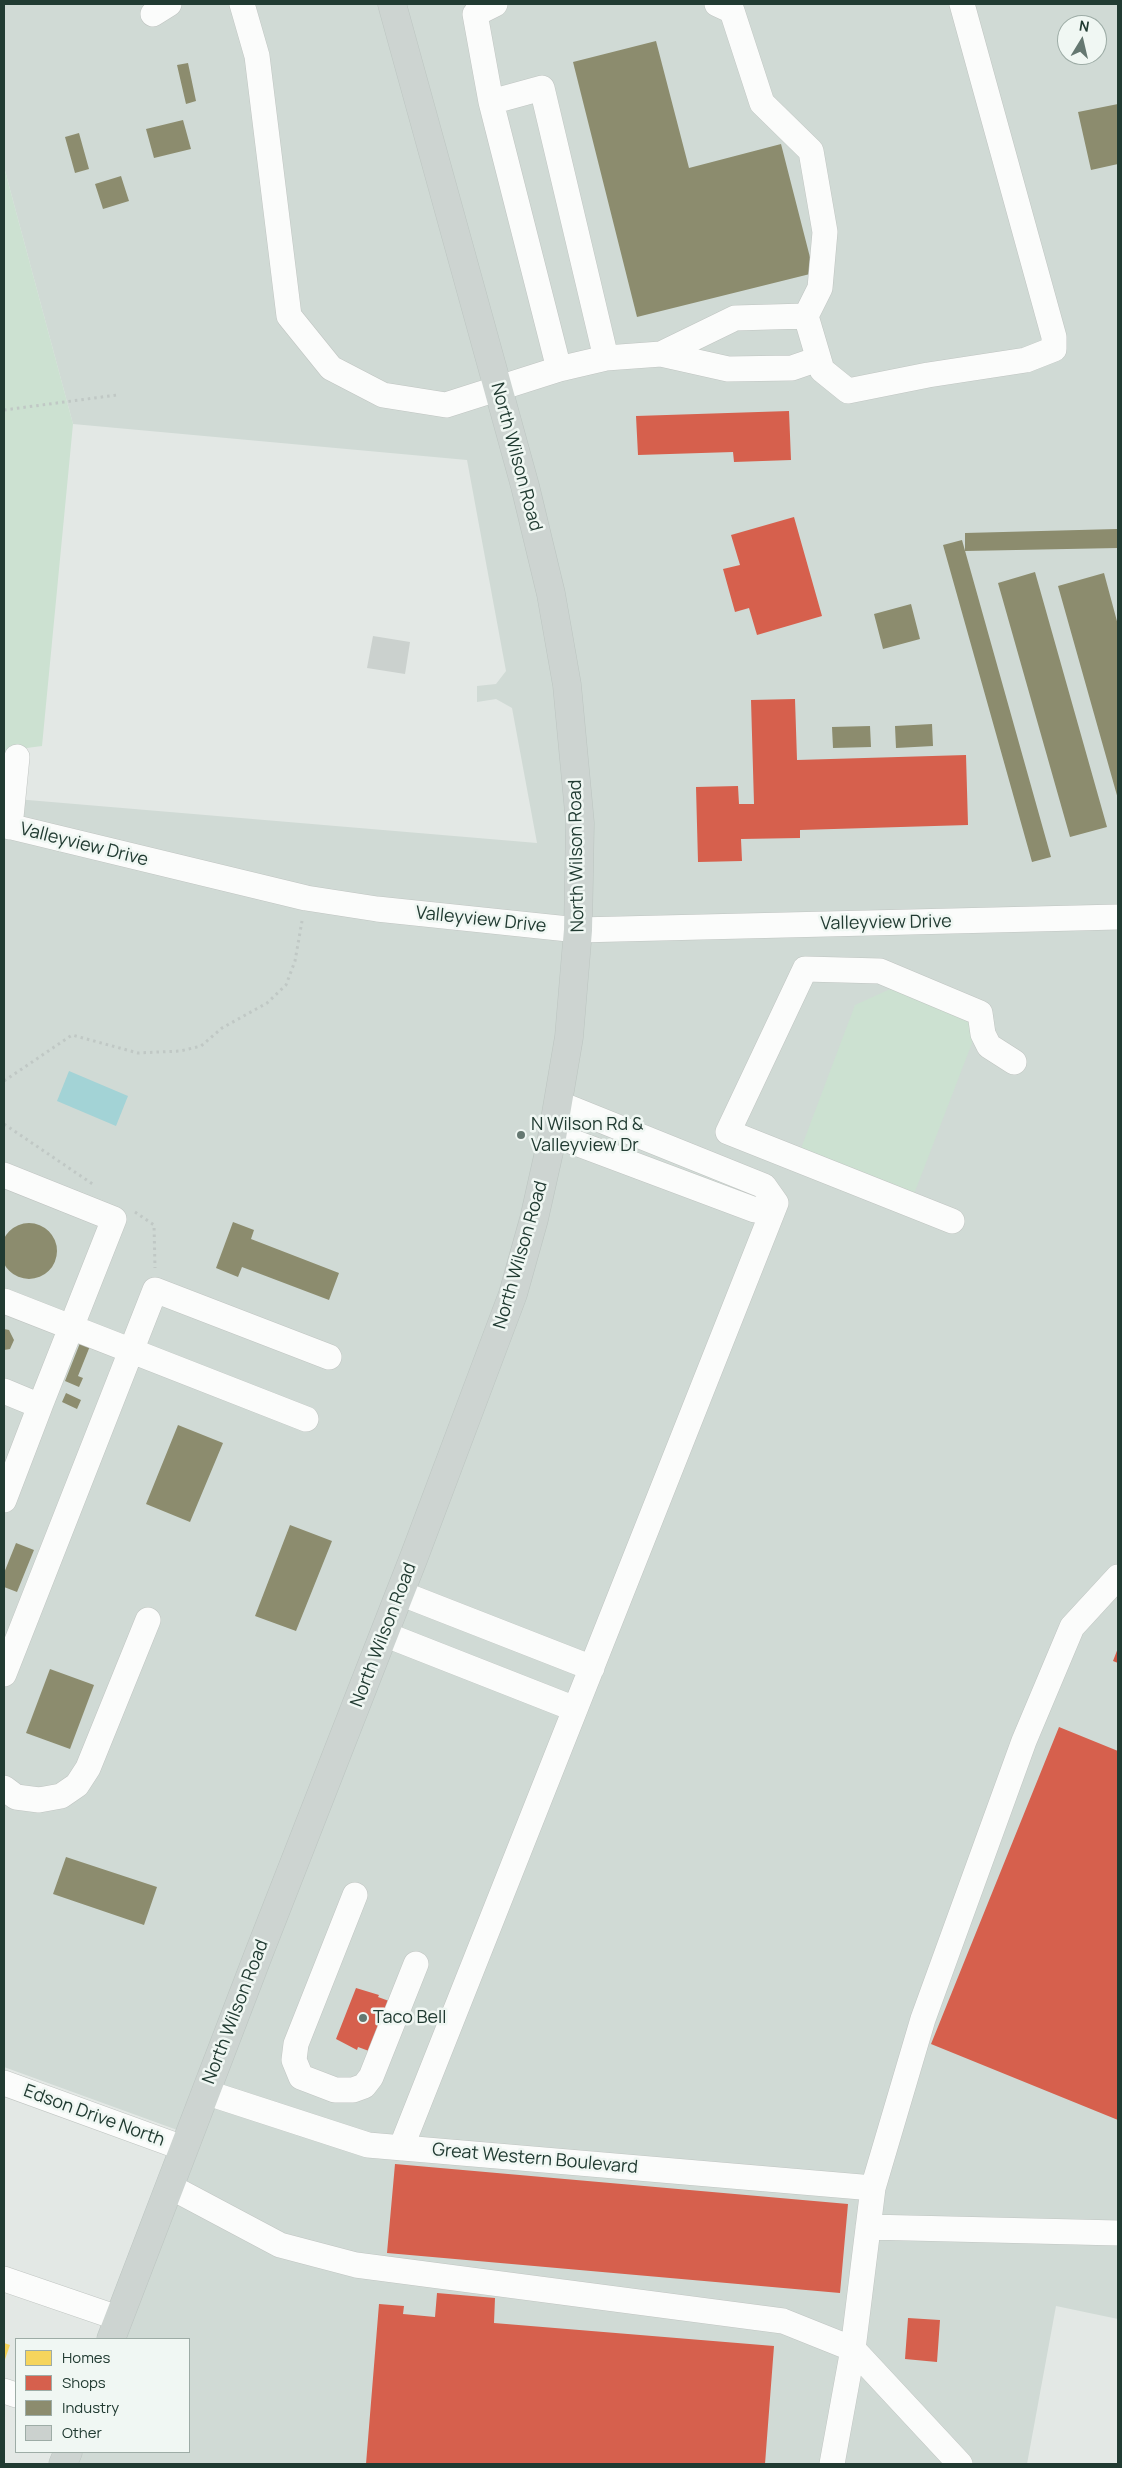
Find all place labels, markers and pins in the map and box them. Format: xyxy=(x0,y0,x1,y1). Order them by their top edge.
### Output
place label: N Wilson Rd & Valleyview Dr xyxy=(531,1114,644,1156)
marker: N Wilson Rd & Valleyview Dr xyxy=(515,1129,527,1141)
place label: Taco Bell xyxy=(373,2007,446,2029)
marker: Taco Bell xyxy=(357,2012,369,2024)

